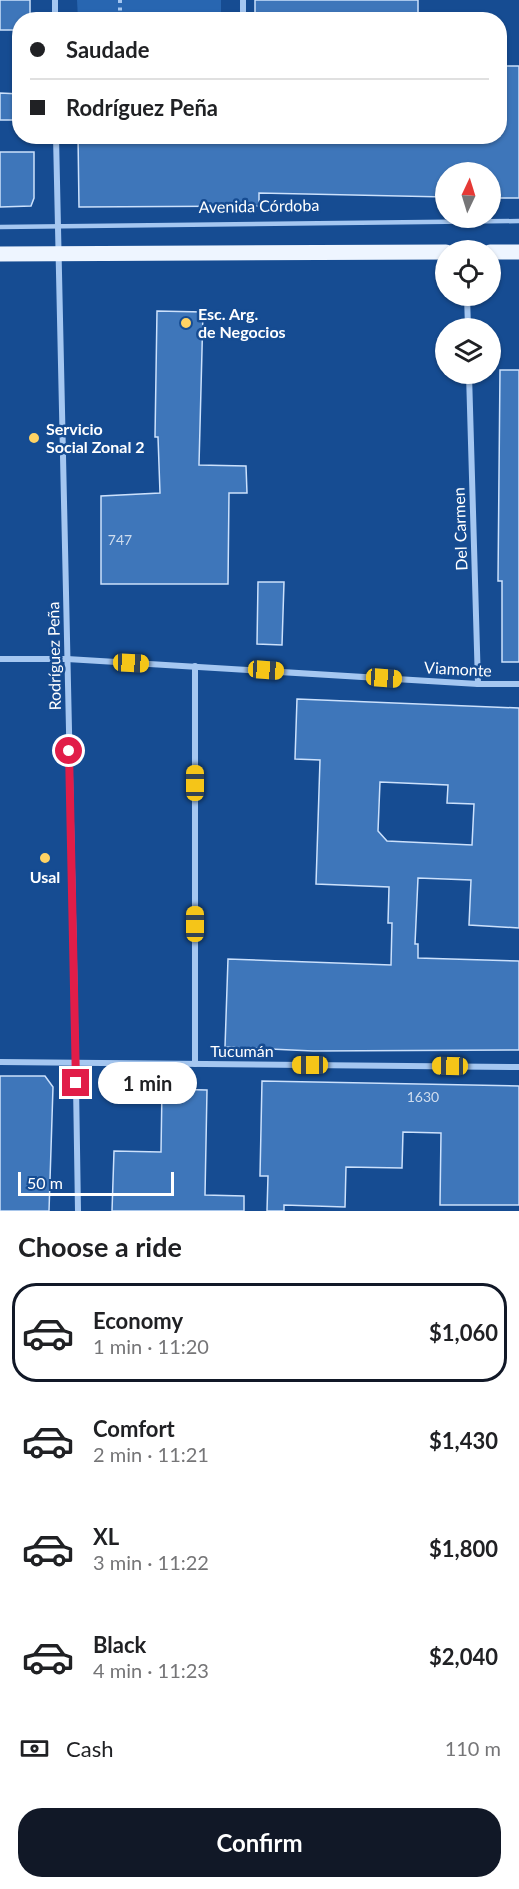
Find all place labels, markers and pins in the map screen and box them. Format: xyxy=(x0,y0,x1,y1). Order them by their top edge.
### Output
place label: Esc. Arg. de Negocios xyxy=(198,304,286,341)
marker: Esc. Arg. de Negocios xyxy=(179,316,193,330)
place label: Servicio Social Zonal 2 xyxy=(46,419,145,456)
marker: Servicio Social Zonal 2 xyxy=(27,431,41,445)
marker: Usal xyxy=(38,851,52,865)
place label: Usal xyxy=(30,867,60,886)

